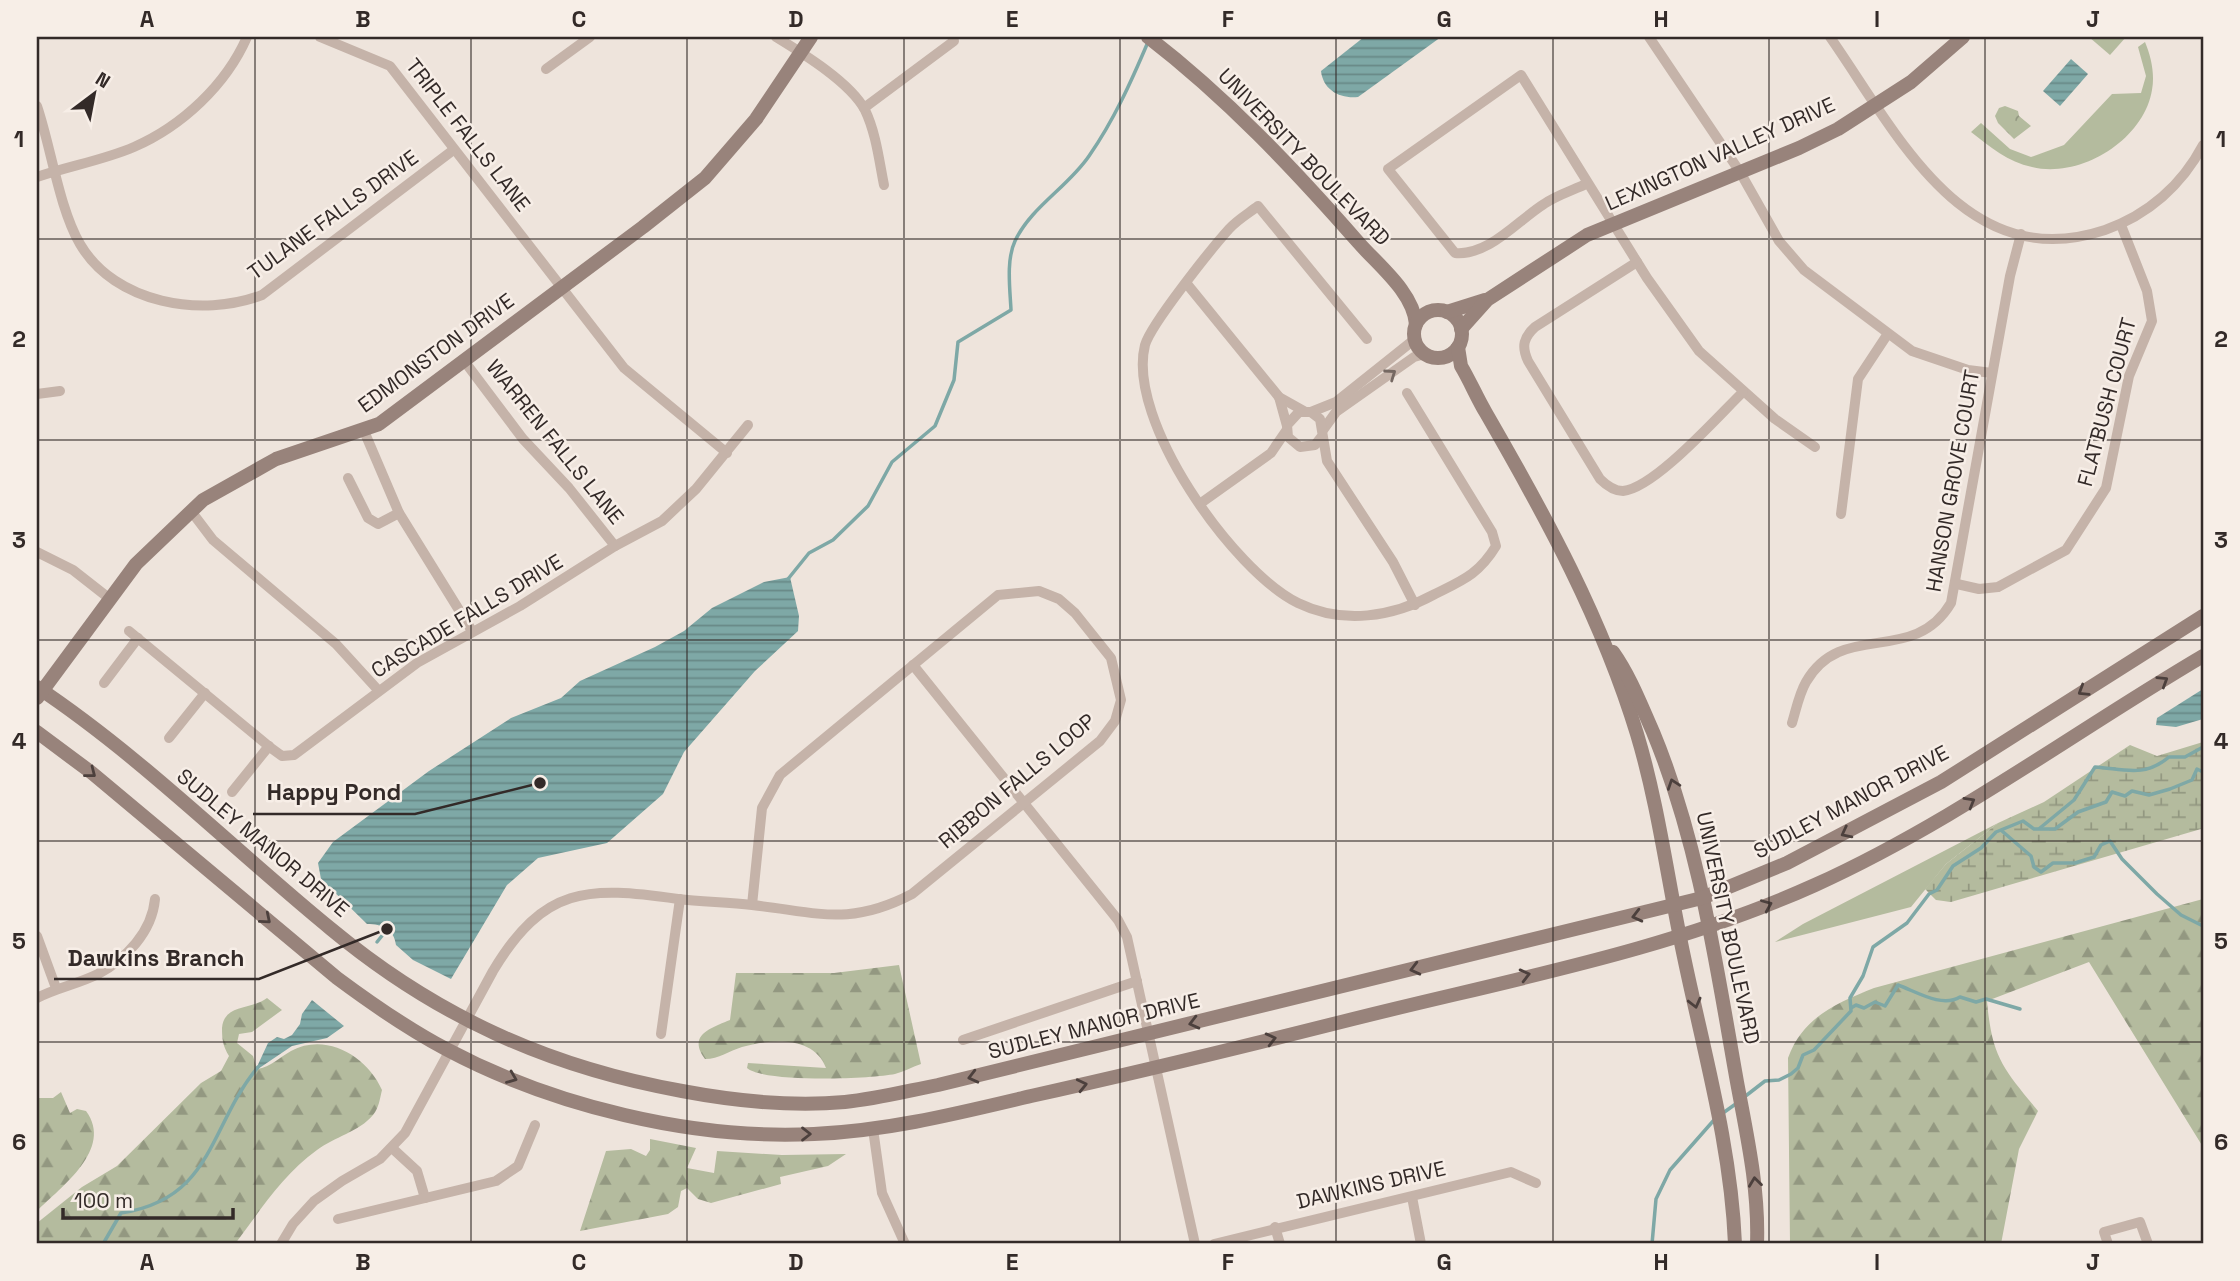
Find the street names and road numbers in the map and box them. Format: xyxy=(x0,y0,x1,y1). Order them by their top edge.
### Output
street label: TRIPLE FALLS LANE xyxy=(400,53,537,217)
street label: UNIVERSITY BOULEVARD xyxy=(1212,62,1396,251)
street label: LEXINGTON VALLEY DRIVE xyxy=(1601,91,1839,216)
street label: TULANE FALLS DRIVE xyxy=(242,144,423,286)
street label: EDMONSTON DRIVE xyxy=(352,287,519,418)
street label: FLATBUSH COURT xyxy=(2071,315,2142,489)
street label: WARREN FALLS LANE xyxy=(481,354,630,529)
street label: HANSON GROVE COURT xyxy=(1920,368,1985,594)
street label: CASCADE FALLS DRIVE xyxy=(366,548,568,684)
street label: RIBBON FALLS LOOP xyxy=(933,707,1100,854)
street label: SUDLEY MANOR DRIVE xyxy=(1749,739,1953,864)
street label: SUDLEY MANOR DRIVE xyxy=(171,762,355,923)
street label: UNIVERSITY BOULEVARD xyxy=(1691,809,1766,1047)
street label: SUDLEY MANOR DRIVE xyxy=(985,986,1203,1065)
street label: DAWKINS DRIVE xyxy=(1294,1154,1448,1215)

